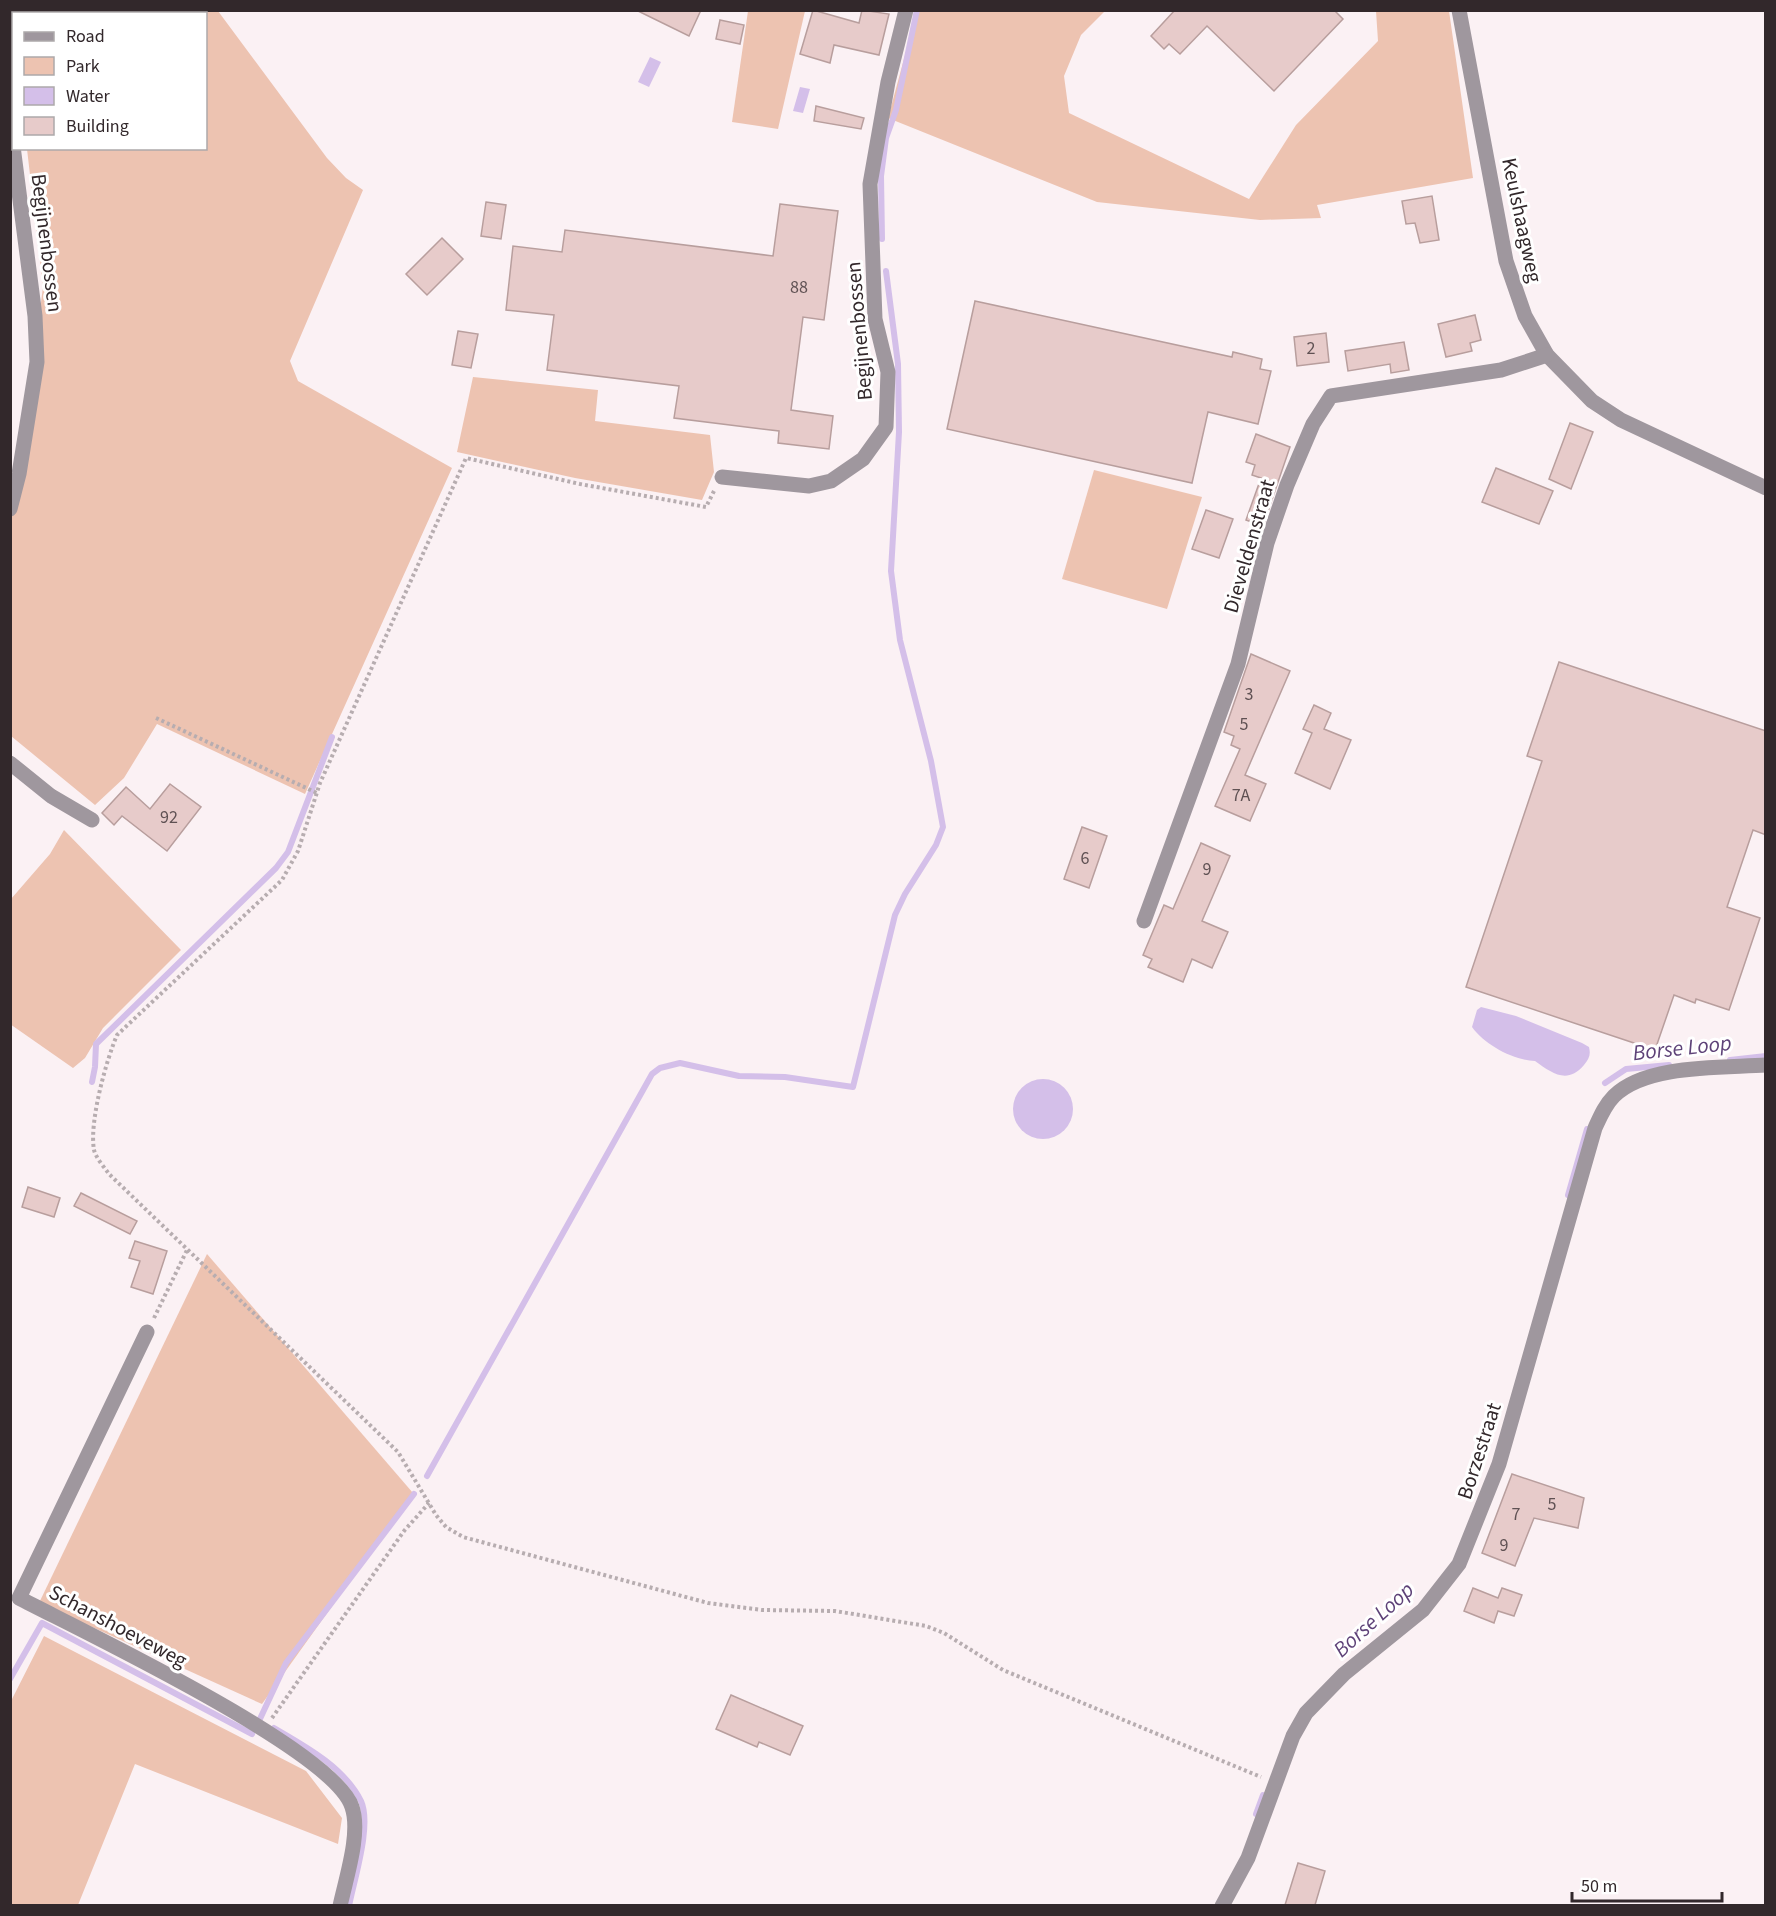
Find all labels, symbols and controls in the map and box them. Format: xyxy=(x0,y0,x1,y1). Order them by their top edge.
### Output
legend xyxy=(12,12,207,150)
text: Road xyxy=(66,24,105,49)
text: Park xyxy=(66,54,100,79)
text: Water xyxy=(66,84,110,109)
text: Building xyxy=(66,114,129,139)
street label: Keulshaagweg xyxy=(1494,155,1550,286)
street label: Begijnenbossen xyxy=(24,172,70,314)
street label: Begijnenbossen xyxy=(838,260,880,402)
house number: 88 xyxy=(790,275,808,300)
house number: 2 xyxy=(1307,336,1316,361)
street label: Dieveldenstraat xyxy=(1216,476,1282,616)
house number: 3 xyxy=(1245,682,1254,707)
house number: 5 xyxy=(1240,712,1249,737)
house number: 7A xyxy=(1232,783,1251,808)
house number: 92 xyxy=(160,805,178,830)
house number: 6 xyxy=(1081,846,1090,871)
house number: 9 xyxy=(1203,857,1212,882)
water label: Borse Loop xyxy=(1631,1027,1733,1069)
street label: Borzestraat xyxy=(1449,1399,1509,1503)
house number: 5 xyxy=(1548,1492,1557,1517)
house number: 7 xyxy=(1512,1502,1521,1527)
house number: 9 xyxy=(1500,1533,1509,1558)
water label: Borse Loop xyxy=(1326,1575,1421,1665)
street label: Schanshoeveweg xyxy=(44,1577,193,1675)
scale bar xyxy=(1572,1865,1722,1903)
text: 50 m xyxy=(1581,1874,1617,1899)

